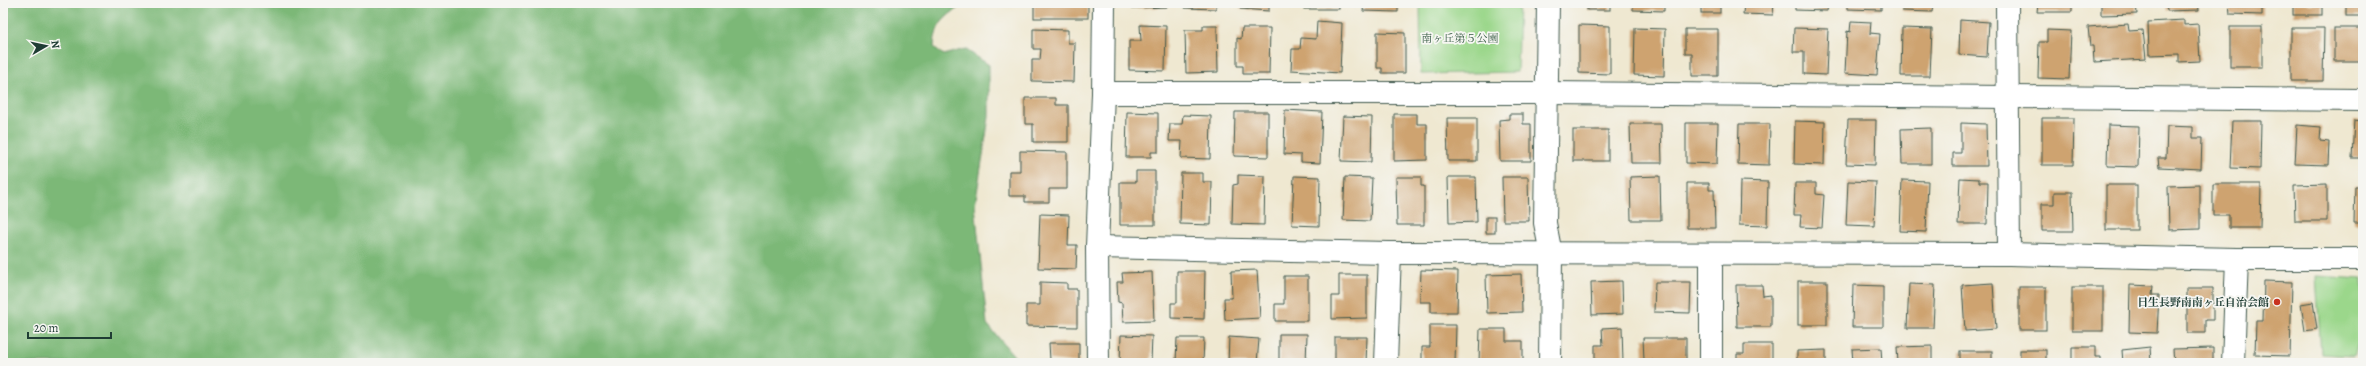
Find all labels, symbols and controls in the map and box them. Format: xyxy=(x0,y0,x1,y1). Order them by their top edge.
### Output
north arrow xyxy=(26,26,66,66)
park label: 南ヶ丘第５公園 xyxy=(1422,31,1499,46)
text: N xyxy=(47,39,63,50)
place label: 日生長野南南ヶ丘自治会館 xyxy=(2137,295,2269,310)
marker: 日生長野南南ヶ丘自治会館 xyxy=(2272,297,2282,307)
scale bar xyxy=(28,314,111,340)
text: 20 m xyxy=(34,320,58,336)

